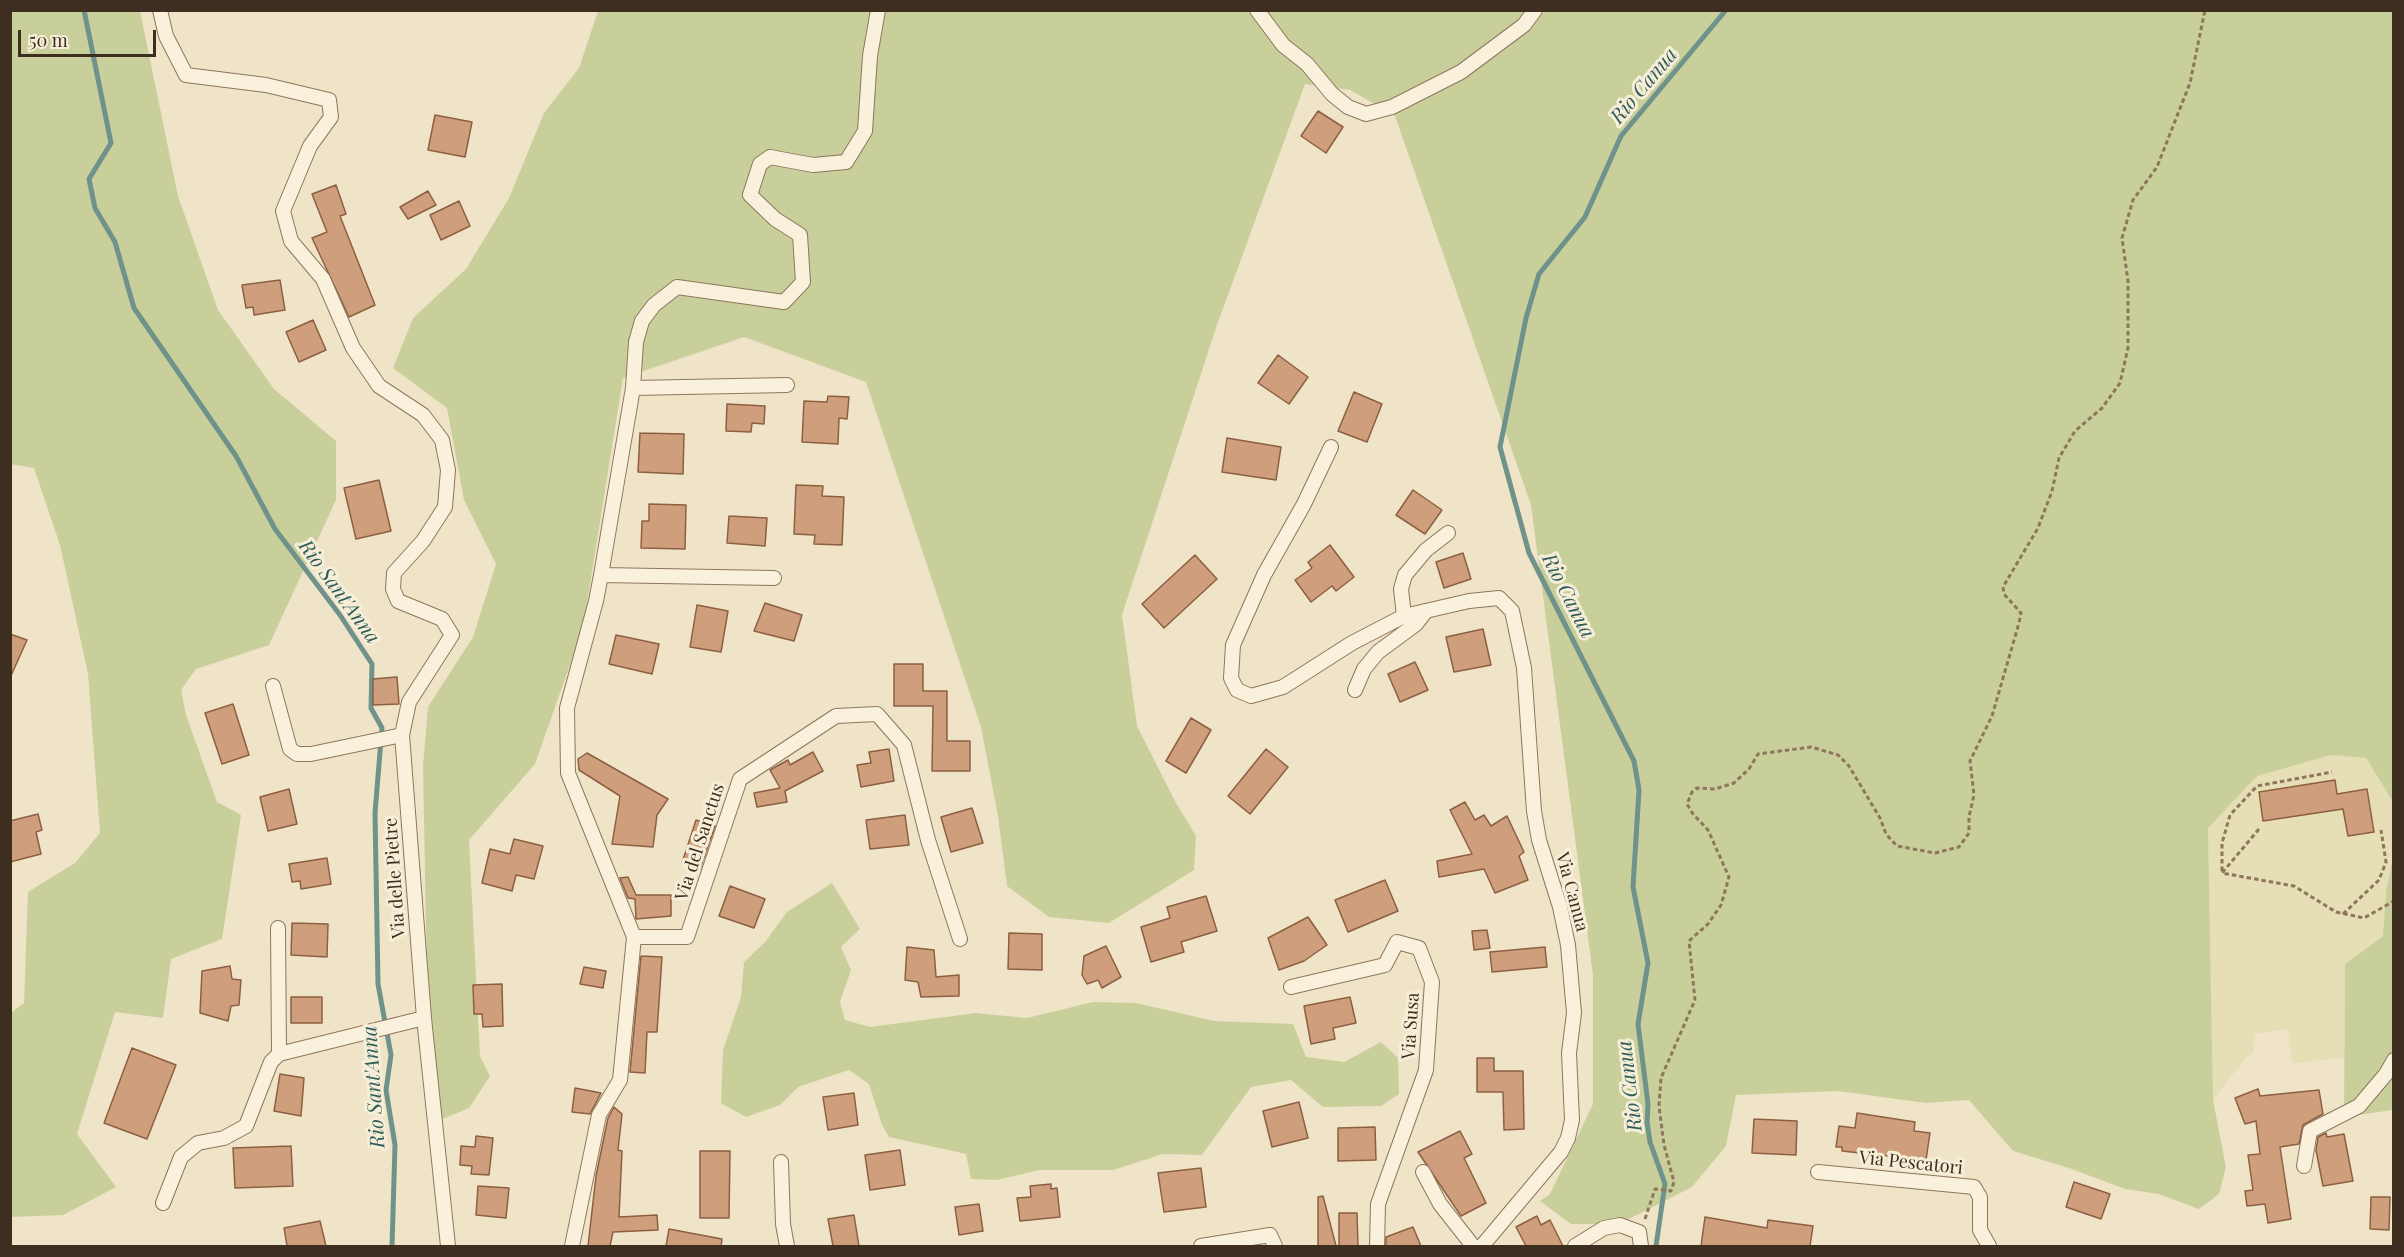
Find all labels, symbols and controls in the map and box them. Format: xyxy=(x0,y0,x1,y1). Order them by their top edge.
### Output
scale bar xyxy=(21,18,159,56)
text: 50 m xyxy=(29,28,68,52)
water label: Rio Canua xyxy=(1605,43,1683,129)
water label: Rio Sant'Anna xyxy=(293,535,385,649)
water label: Rio Canua xyxy=(1537,550,1599,642)
street label: Via del Sanctus xyxy=(671,781,729,903)
street label: Via delle Pietre xyxy=(380,817,410,939)
street label: Via Canua xyxy=(1551,850,1593,934)
street label: Via Susa xyxy=(1398,992,1424,1060)
water label: Rio Sant'Anna xyxy=(358,1025,390,1149)
water label: Rio Canua xyxy=(1613,1039,1647,1133)
street label: Via Pescatori xyxy=(1858,1147,1964,1179)

